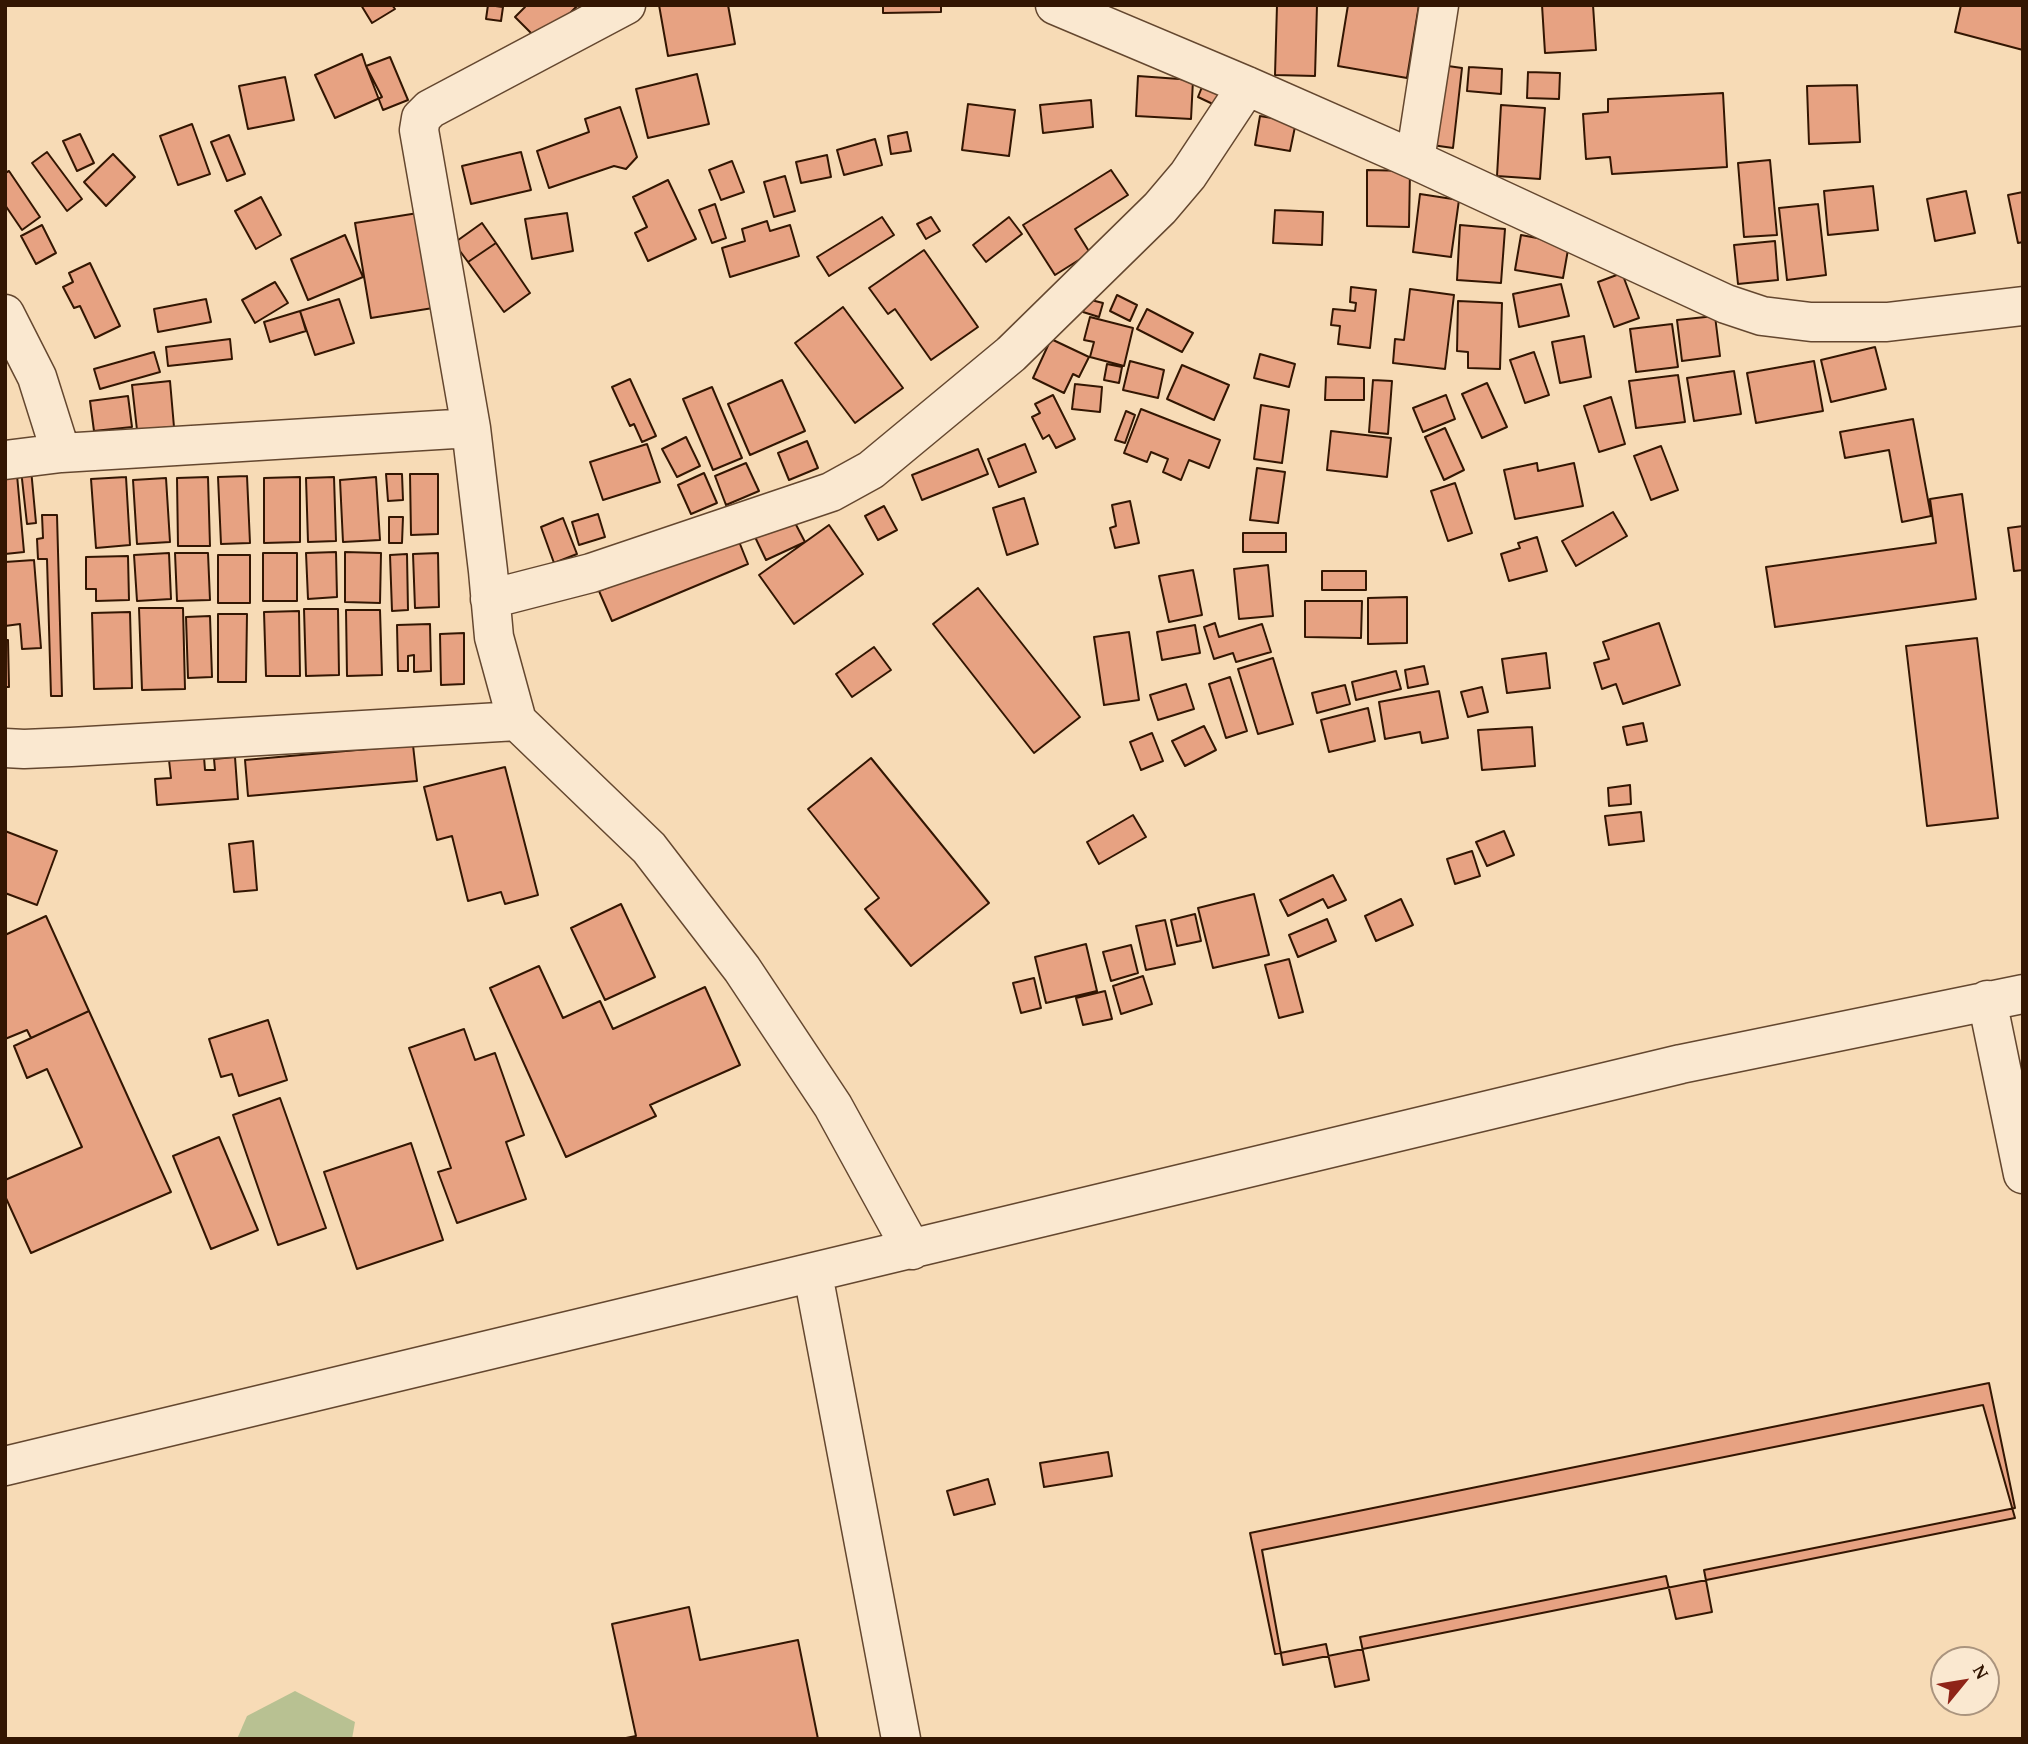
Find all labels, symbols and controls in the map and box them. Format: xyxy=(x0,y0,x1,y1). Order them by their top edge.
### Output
north arrow xyxy=(1930,1646,2000,1716)
text: N xyxy=(1966,1659,1997,1684)

